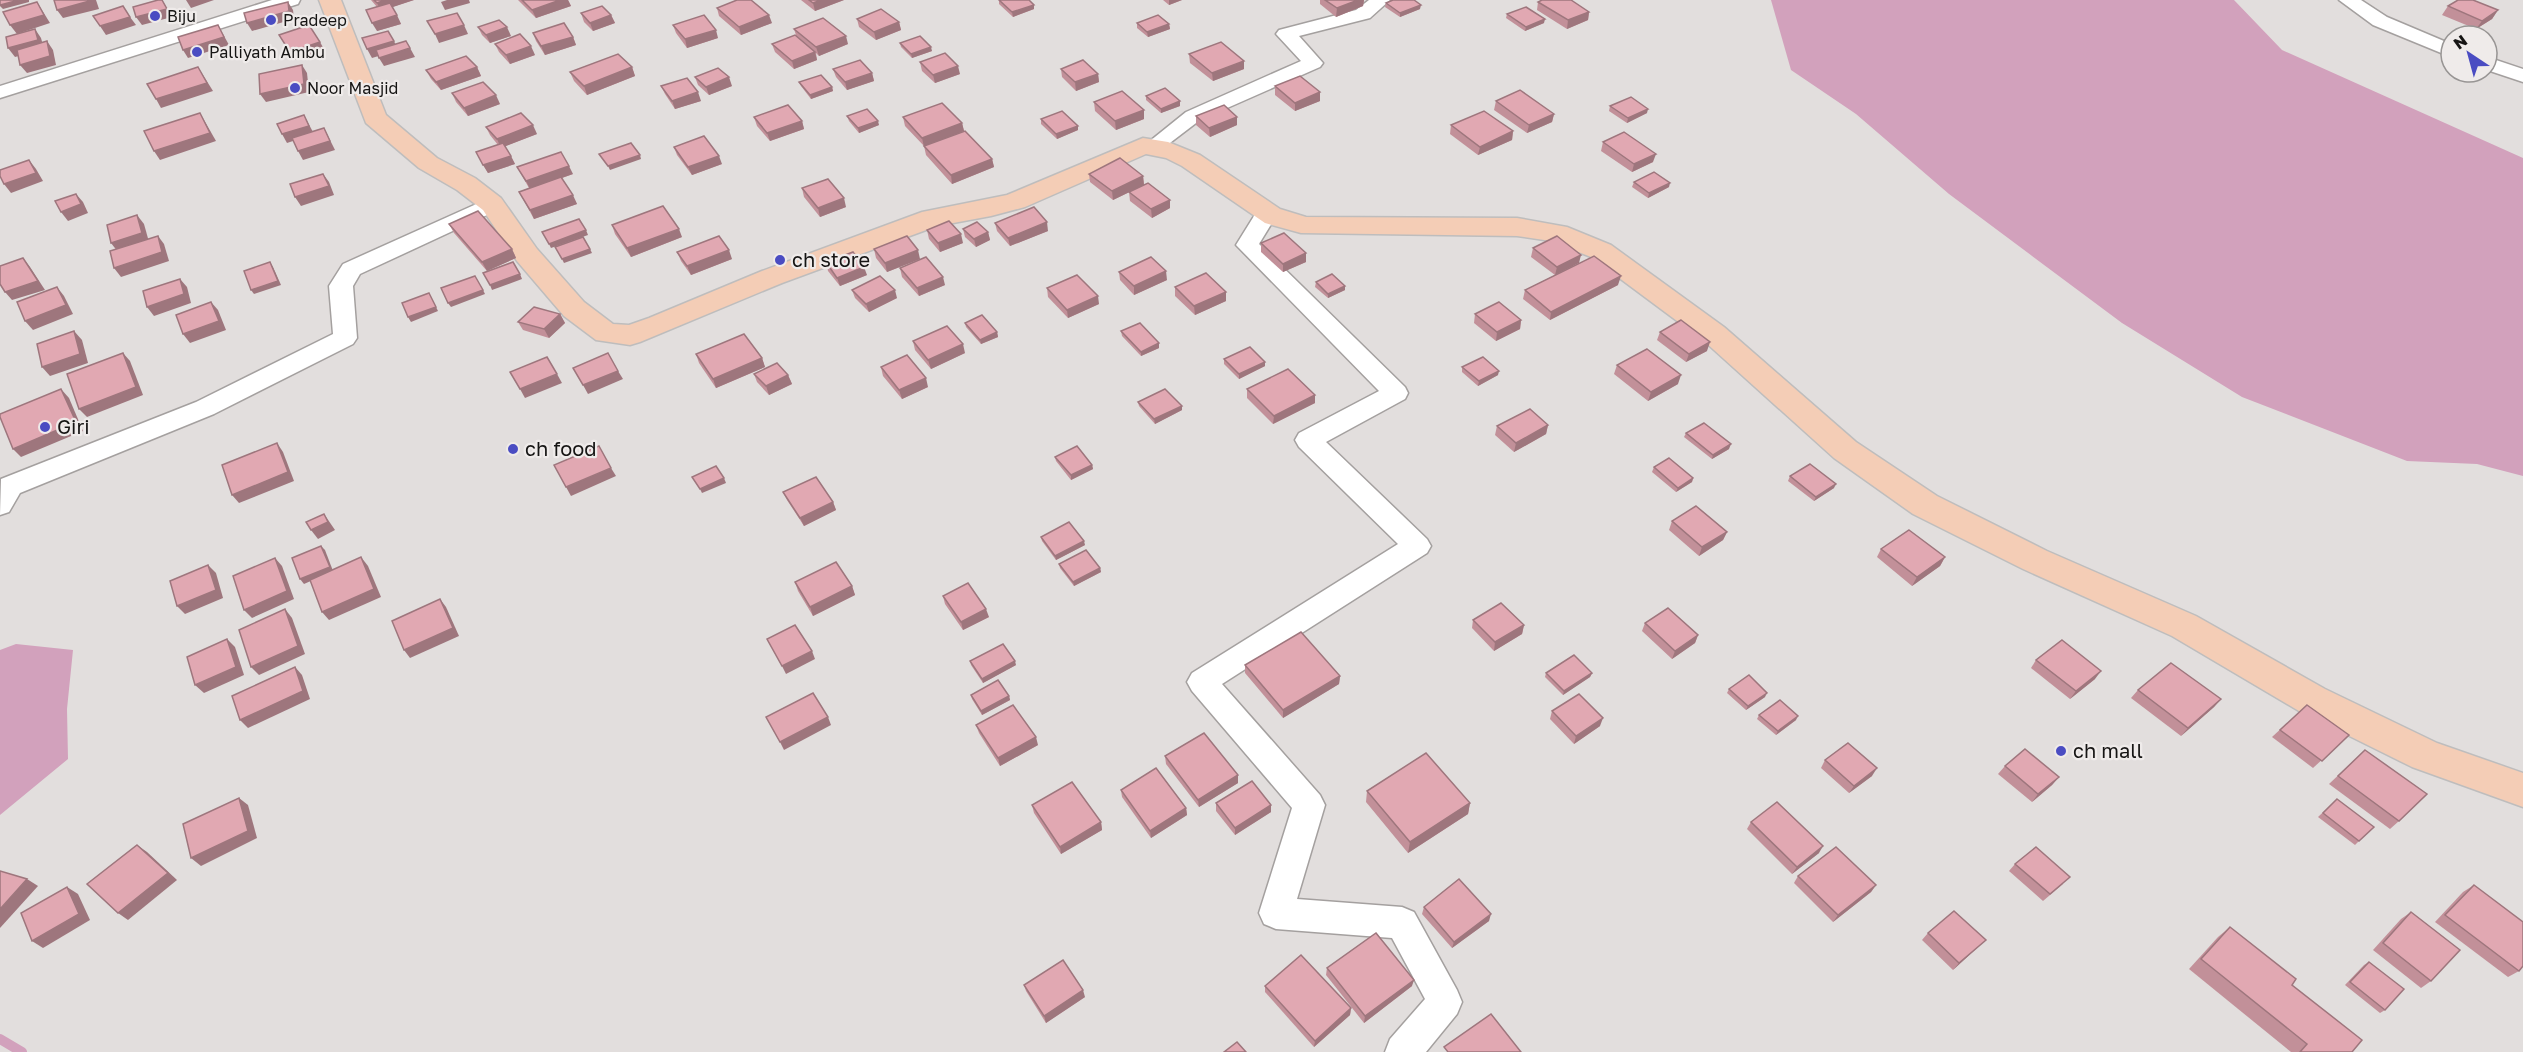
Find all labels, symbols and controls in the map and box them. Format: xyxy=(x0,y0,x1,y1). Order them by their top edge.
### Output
place label: Biju xyxy=(167,6,196,26)
marker: Biju xyxy=(148,9,162,23)
place label: Pradeep xyxy=(283,10,347,30)
marker: Pradeep xyxy=(264,13,278,27)
north arrow xyxy=(2439,24,2499,84)
text: N xyxy=(2449,30,2471,54)
place label: Palliyath Ambu xyxy=(209,42,325,62)
marker: Palliyath Ambu xyxy=(190,45,204,59)
place label: Noor Masjid xyxy=(307,78,398,98)
marker: Noor Masjid xyxy=(288,81,302,95)
place label: ch store xyxy=(792,247,870,271)
marker: ch store xyxy=(773,253,787,267)
place label: Giri xyxy=(57,414,90,438)
marker: Giri xyxy=(38,420,52,434)
place label: ch food xyxy=(525,436,597,460)
marker: ch food xyxy=(506,442,520,456)
place label: ch mall xyxy=(2073,738,2143,762)
marker: ch mall xyxy=(2054,744,2068,758)

